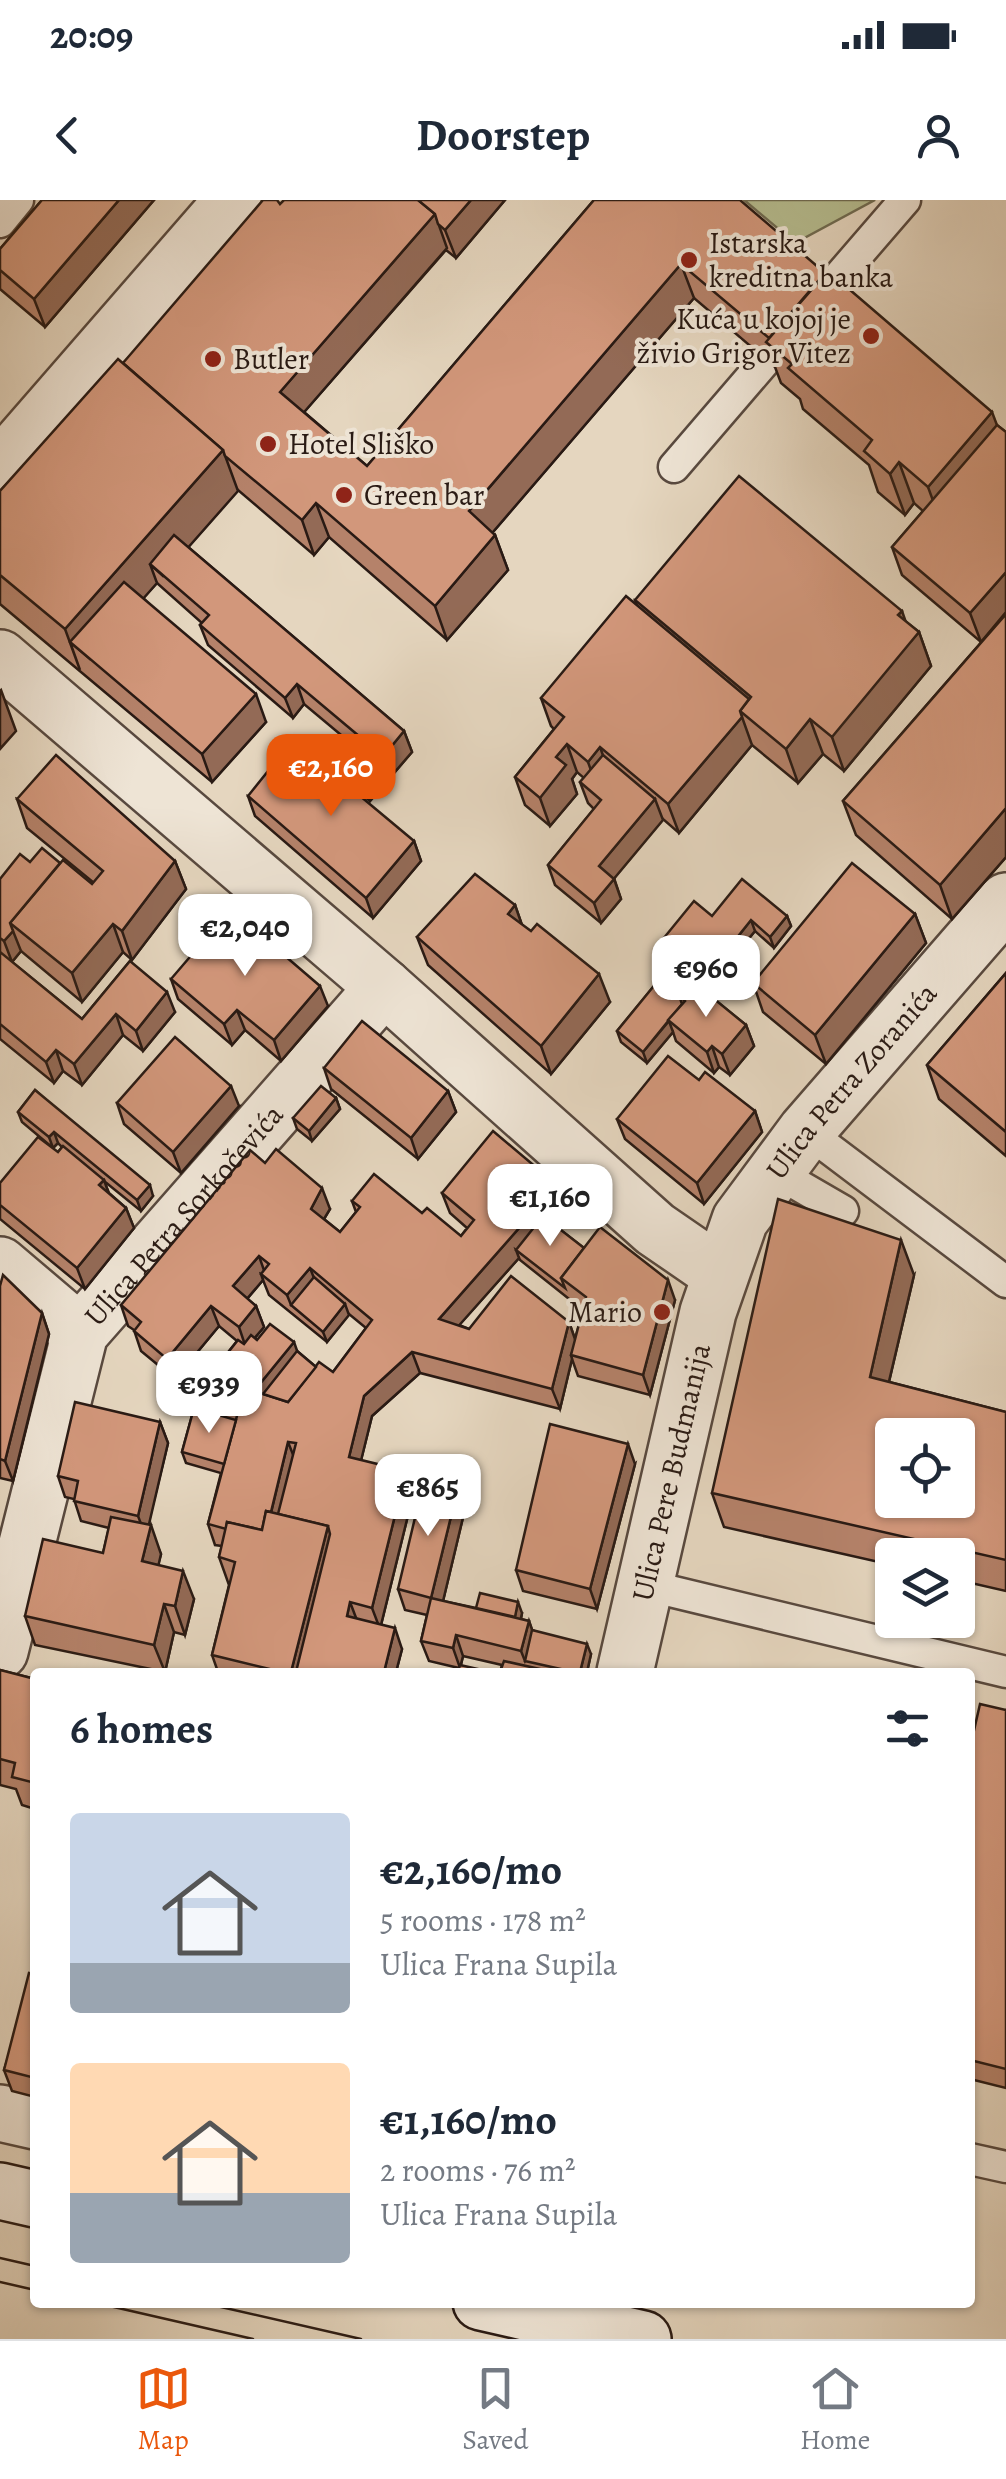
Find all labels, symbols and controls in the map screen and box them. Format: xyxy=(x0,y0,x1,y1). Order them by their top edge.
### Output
text: 20:09 xyxy=(50,9,133,61)
text: Doorstep xyxy=(416,104,590,166)
icon: back xyxy=(40,108,95,163)
icon: person xyxy=(911,108,966,163)
place label: Istarska kreditna banka xyxy=(709,223,893,297)
marker: Istarska kreditna banka xyxy=(678,249,700,271)
place label: Kuća u kojoj je živio Grigor Vitez xyxy=(637,299,851,373)
marker: Kuća u kojoj je živio Grigor Vitez xyxy=(860,325,882,347)
place label: Butler xyxy=(233,339,309,379)
marker: Butler xyxy=(202,348,224,370)
place label: Hotel Sliško xyxy=(288,424,434,464)
marker: Hotel Sliško xyxy=(257,433,279,455)
place label: Green bar xyxy=(364,475,485,515)
marker: Green bar xyxy=(333,484,355,506)
pin: €2,160 xyxy=(250,734,412,819)
text: €2,160 xyxy=(289,744,373,788)
pin: €2,040 xyxy=(164,894,326,979)
text: €2,040 xyxy=(200,904,290,948)
pin: €960 xyxy=(647,935,765,1020)
text: €960 xyxy=(674,945,738,989)
street label: Ulica Petra Zoranića xyxy=(757,974,946,1188)
street label: Ulica Petra Sorkočevića xyxy=(75,1095,292,1335)
pin: €1,160 xyxy=(469,1164,631,1249)
text: €1,160 xyxy=(510,1174,590,1218)
place label: Mario xyxy=(568,1292,642,1332)
marker: Mario xyxy=(651,1301,673,1323)
street label: Ulica Pere Budmanija xyxy=(622,1339,720,1605)
pin: €939 xyxy=(150,1351,268,1436)
text: €939 xyxy=(178,1361,240,1405)
map controls xyxy=(875,1418,975,1638)
button: locate xyxy=(875,1418,975,1518)
pin: €865 xyxy=(369,1454,487,1539)
text: €865 xyxy=(397,1464,459,1508)
button: layers xyxy=(875,1538,975,1638)
text: 6 homes xyxy=(70,1700,213,1757)
icon: filters xyxy=(880,1701,935,1756)
text: €2,160/mo xyxy=(380,1841,562,1898)
icon: home xyxy=(150,1853,270,1973)
text: 5 rooms · 178 m² xyxy=(380,1898,586,1942)
text: Ulica Frana Supila xyxy=(380,1942,617,1986)
text: €1,160/mo xyxy=(380,2091,557,2148)
icon: home xyxy=(150,2103,270,2223)
text: 2 rooms · 76 m² xyxy=(380,2148,576,2192)
text: Ulica Frana Supila xyxy=(380,2192,617,2236)
tab: Map xyxy=(136,2361,191,2459)
tab: Saved xyxy=(462,2361,529,2459)
tab: Home xyxy=(800,2361,870,2459)

